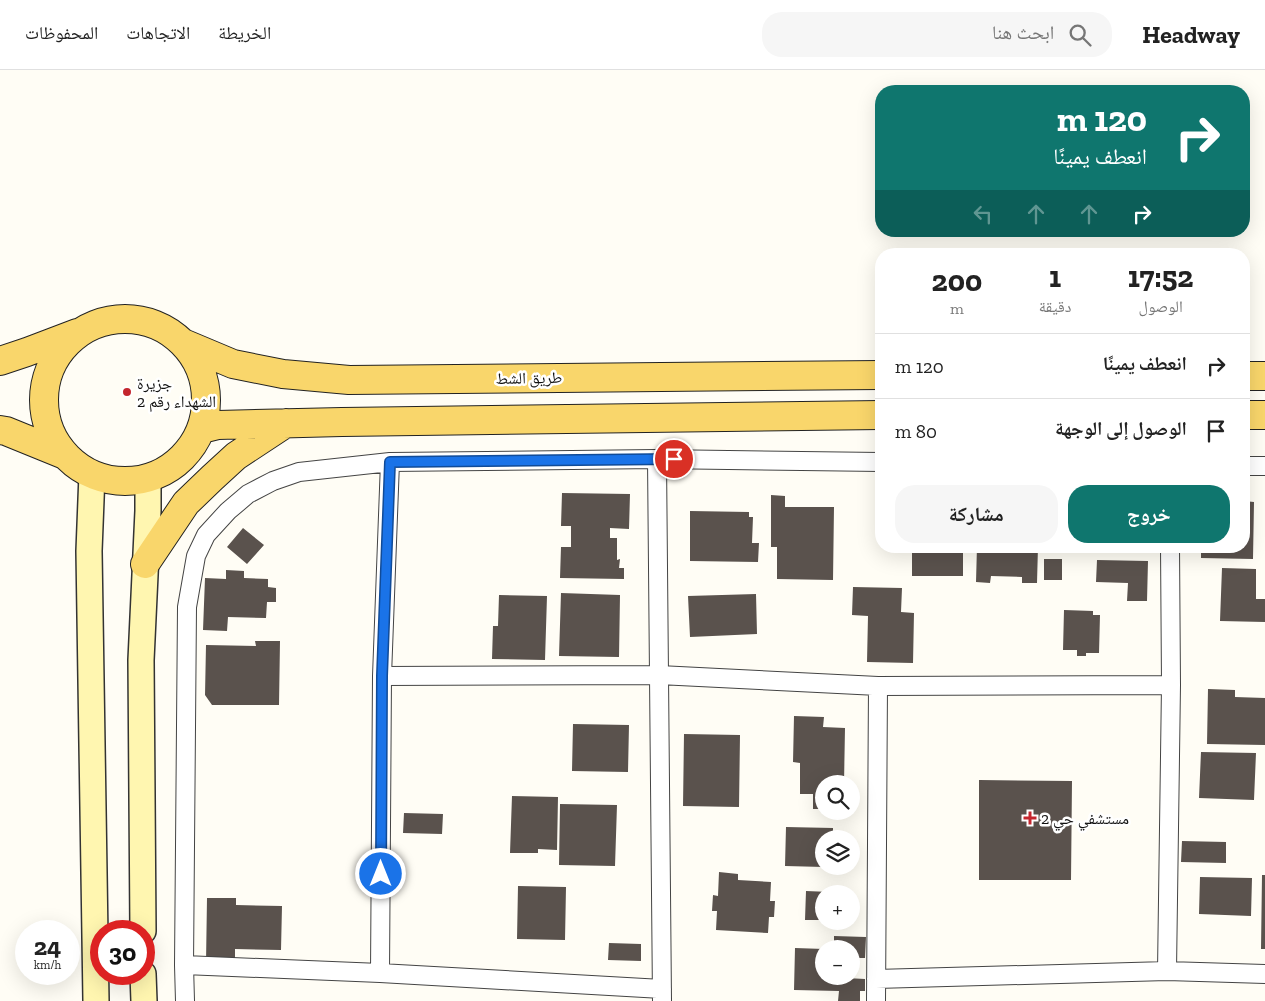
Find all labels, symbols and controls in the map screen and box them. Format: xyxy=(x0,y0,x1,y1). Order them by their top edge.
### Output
search box xyxy=(762,12,1112,57)
text: Headway xyxy=(1142,20,1240,49)
text: ابحث هنا xyxy=(992,21,1054,44)
icon: search xyxy=(1066,21,1094,49)
text: المحفوظات xyxy=(25,22,98,44)
text: الاتجاهات xyxy=(126,22,190,44)
text: الخريطة xyxy=(218,22,271,44)
text: 120 m xyxy=(1057,98,1147,140)
icon: right xyxy=(1165,105,1230,170)
text: انعطف يمينًا xyxy=(1053,143,1147,170)
icon: left xyxy=(969,200,997,228)
icon: ahead xyxy=(1022,200,1050,228)
icon: ahead xyxy=(1075,200,1103,228)
icon: right xyxy=(1128,200,1156,228)
text: 1 xyxy=(1049,259,1061,295)
text: 17:52 xyxy=(1128,259,1193,295)
text: 200 xyxy=(932,263,982,299)
text: دقيقة xyxy=(1039,297,1071,316)
text: الوصول xyxy=(1139,297,1183,316)
text: m xyxy=(950,299,964,318)
text: انعطف يمينًا xyxy=(1103,352,1187,375)
icon: right xyxy=(1202,352,1230,380)
text: 120 m xyxy=(895,355,944,378)
street label: طريق الشط xyxy=(496,368,562,389)
place label: جزيرة الشهداء رقم 2 xyxy=(137,374,216,412)
marker: جزيرة الشهداء رقم 2 xyxy=(121,386,133,398)
text: الوصول إلى الوجهة xyxy=(1055,417,1187,440)
icon: arrive xyxy=(1202,417,1230,445)
text: 80 m xyxy=(895,420,937,443)
pin xyxy=(653,438,695,480)
icon: arrive xyxy=(660,445,688,473)
button: مشاركة xyxy=(895,485,1058,543)
button: خروج xyxy=(1068,485,1230,543)
map controls xyxy=(815,775,860,985)
button: search xyxy=(815,775,860,820)
place label: مستشفي حي 2 xyxy=(1041,809,1129,831)
marker: مستشفي حي 2 xyxy=(1023,811,1037,825)
button: layers xyxy=(815,830,860,875)
position arrow xyxy=(354,847,406,899)
button: + xyxy=(815,885,860,930)
speed limit sign: 30 xyxy=(90,920,155,985)
text: 24 xyxy=(34,931,61,961)
button: − xyxy=(815,940,860,985)
text: km/h xyxy=(34,958,61,972)

